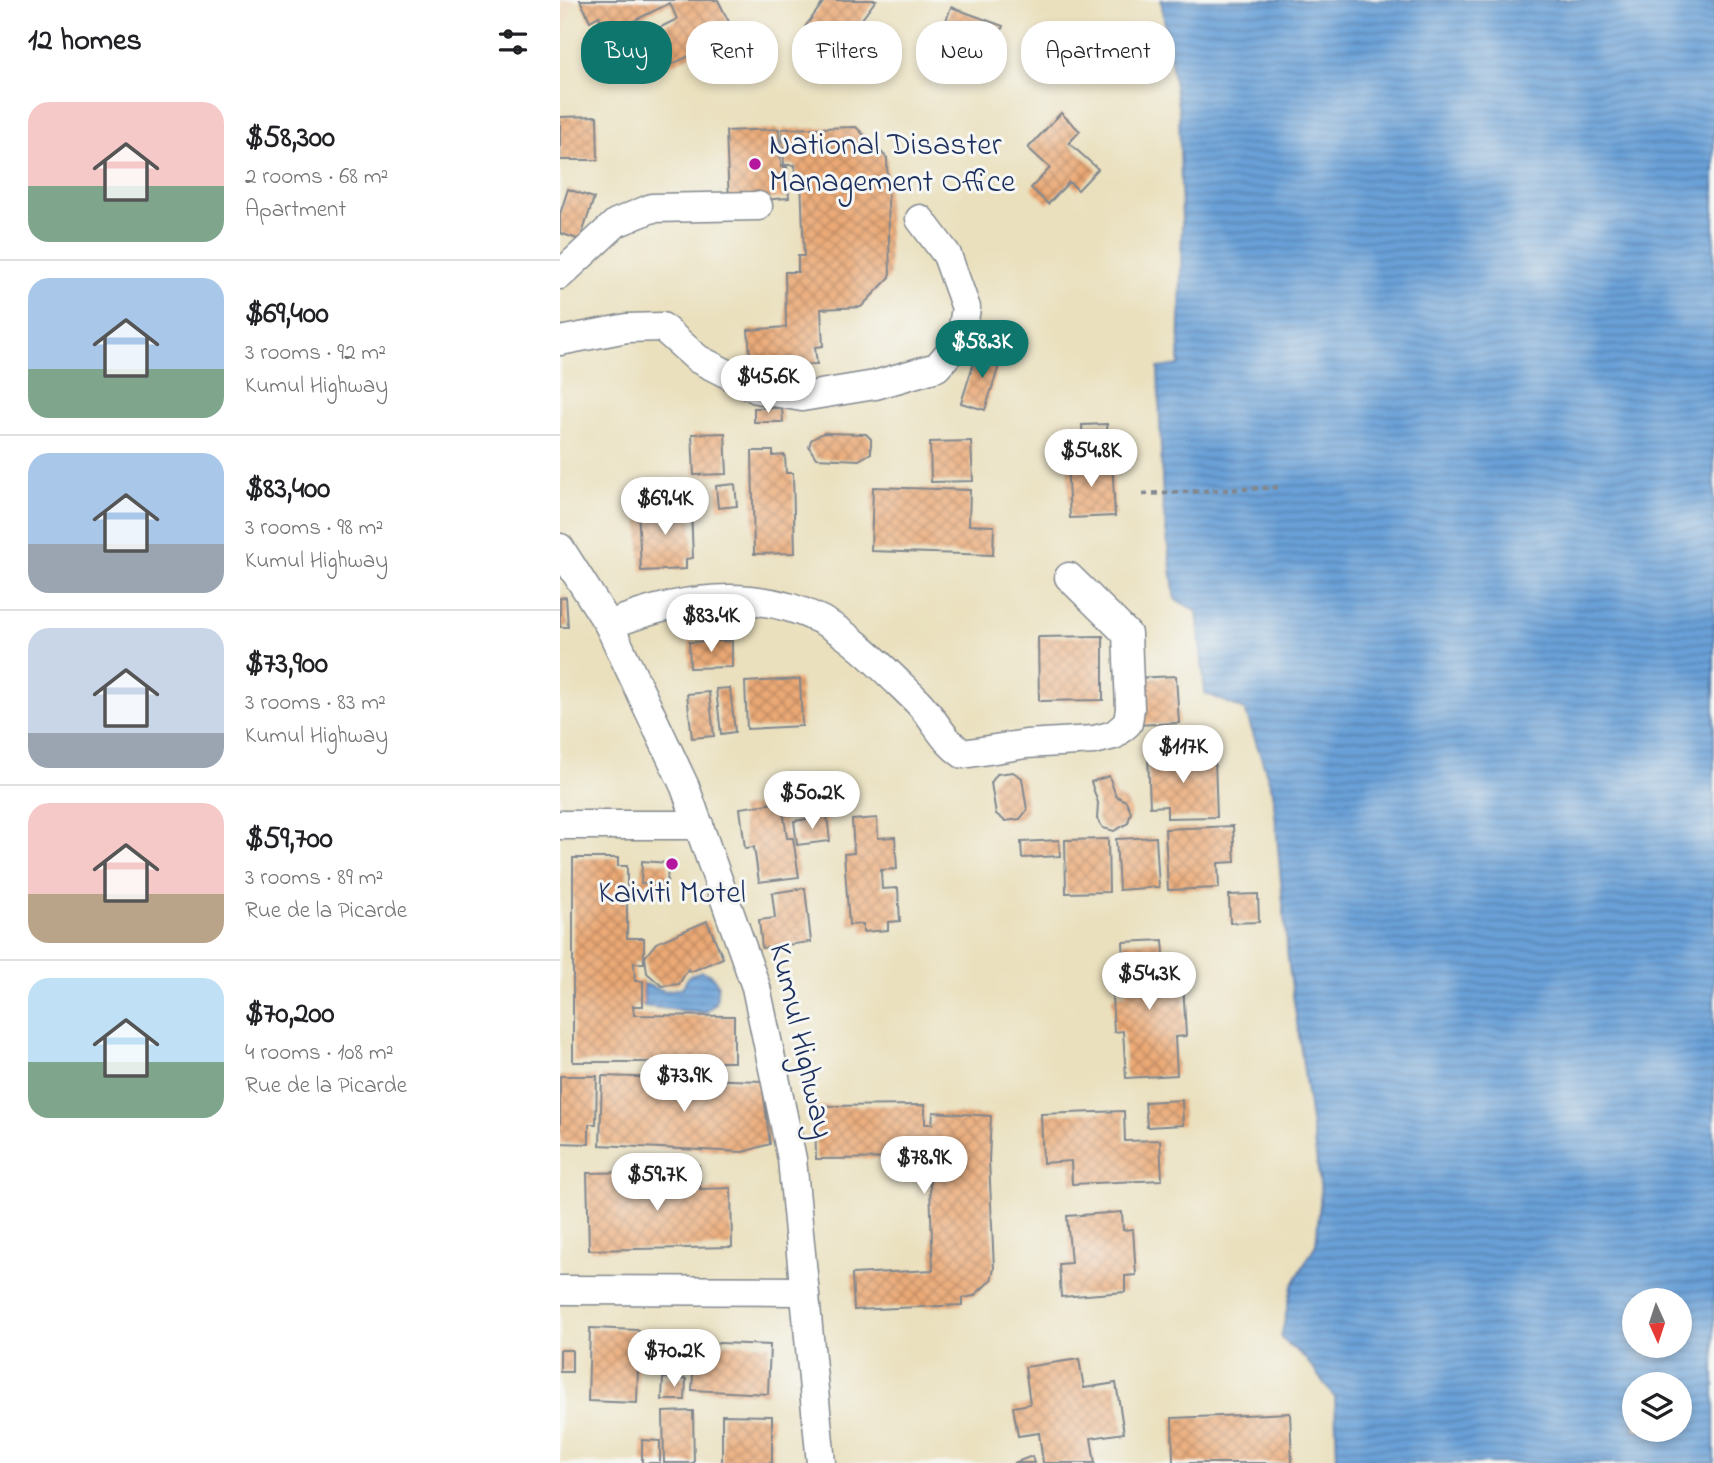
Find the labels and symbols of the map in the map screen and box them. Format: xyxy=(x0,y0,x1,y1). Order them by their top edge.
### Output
place label: National Disaster Management Office xyxy=(769,123,1016,207)
marker: National Disaster Management Office xyxy=(747,156,763,172)
pin: $58.3K xyxy=(925,320,1039,380)
pin: $45.6K xyxy=(711,356,825,415)
pin: $54.8K xyxy=(1034,430,1148,489)
pin: $69.4K xyxy=(608,477,722,537)
pin: $83.4K xyxy=(654,594,768,654)
pin: $117K xyxy=(1134,726,1232,785)
pin: $50.2K xyxy=(755,772,869,831)
marker: Kaiviti Motel xyxy=(664,856,680,872)
place label: Kaiviti Motel xyxy=(598,871,746,918)
street label: Kumul Highway xyxy=(755,939,845,1143)
pin: $54.3K xyxy=(1092,953,1206,1012)
pin: $73.9K xyxy=(627,1054,741,1114)
pin: $78.9K xyxy=(867,1136,981,1196)
pin: $59.7K xyxy=(600,1154,714,1213)
north arrow xyxy=(1622,1288,1692,1358)
pin: $70.2K xyxy=(617,1330,731,1389)

